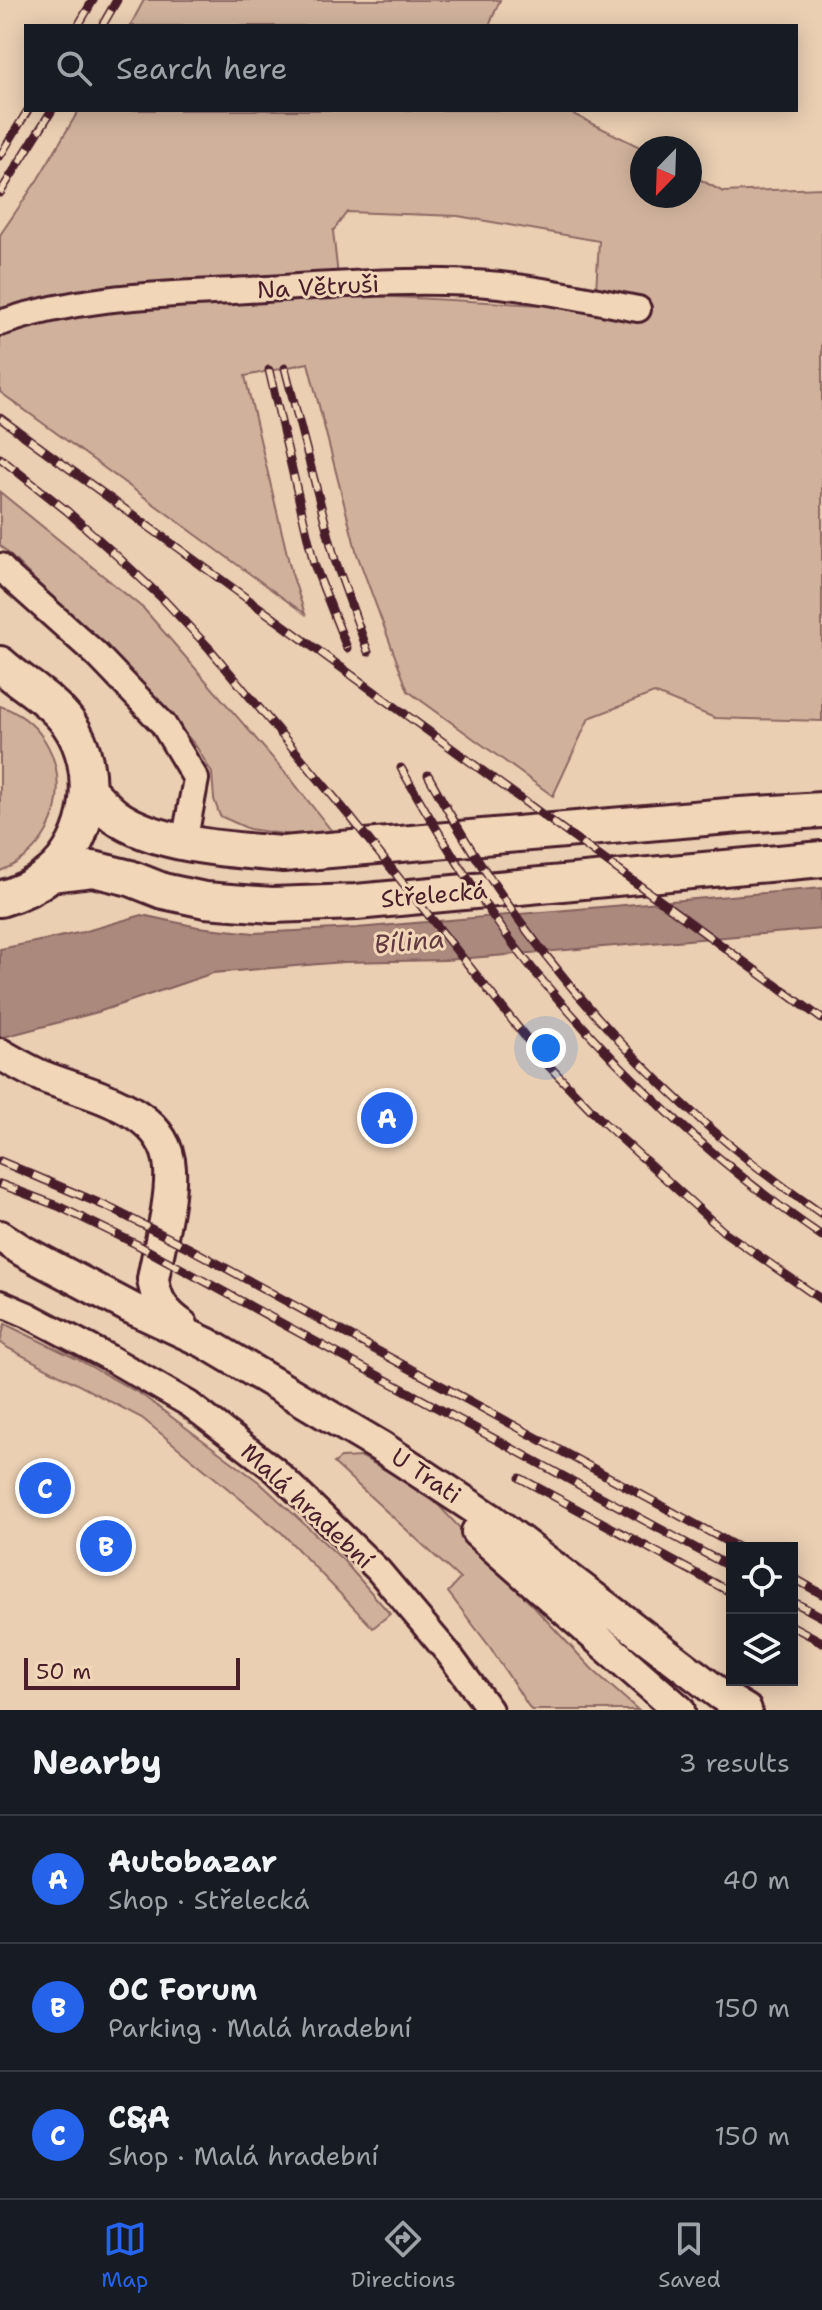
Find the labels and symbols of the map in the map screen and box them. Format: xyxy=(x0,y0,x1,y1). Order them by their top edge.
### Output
north arrow xyxy=(630,136,702,208)
street label: Na Větruši xyxy=(256,268,380,306)
street label: Střelecká xyxy=(379,874,489,916)
water label: Bílina xyxy=(372,920,446,962)
your location xyxy=(526,1028,566,1068)
pin: A xyxy=(361,1088,413,1148)
street label: Malá hradební xyxy=(234,1436,380,1576)
street label: U Trati xyxy=(385,1441,467,1511)
pin: C xyxy=(19,1458,71,1518)
pin: B xyxy=(80,1516,132,1576)
scale bar xyxy=(24,1654,240,1690)

